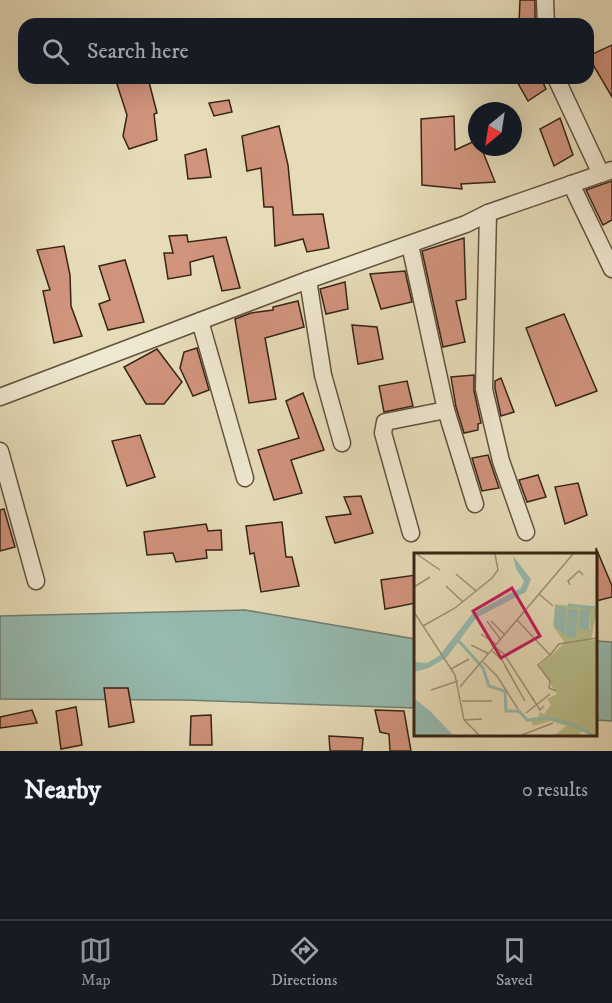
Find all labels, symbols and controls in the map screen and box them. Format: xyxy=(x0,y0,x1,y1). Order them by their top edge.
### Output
search box xyxy=(18,18,594,84)
icon: search xyxy=(39,35,72,68)
text: Search here xyxy=(87,38,189,65)
north arrow xyxy=(468,102,522,156)
inset map xyxy=(414,553,597,736)
text: Nearby xyxy=(24,774,101,807)
text: 0 results xyxy=(522,778,588,803)
tab: Map xyxy=(79,934,112,990)
tab: Directions xyxy=(271,934,337,990)
tab: Saved xyxy=(496,934,533,990)

